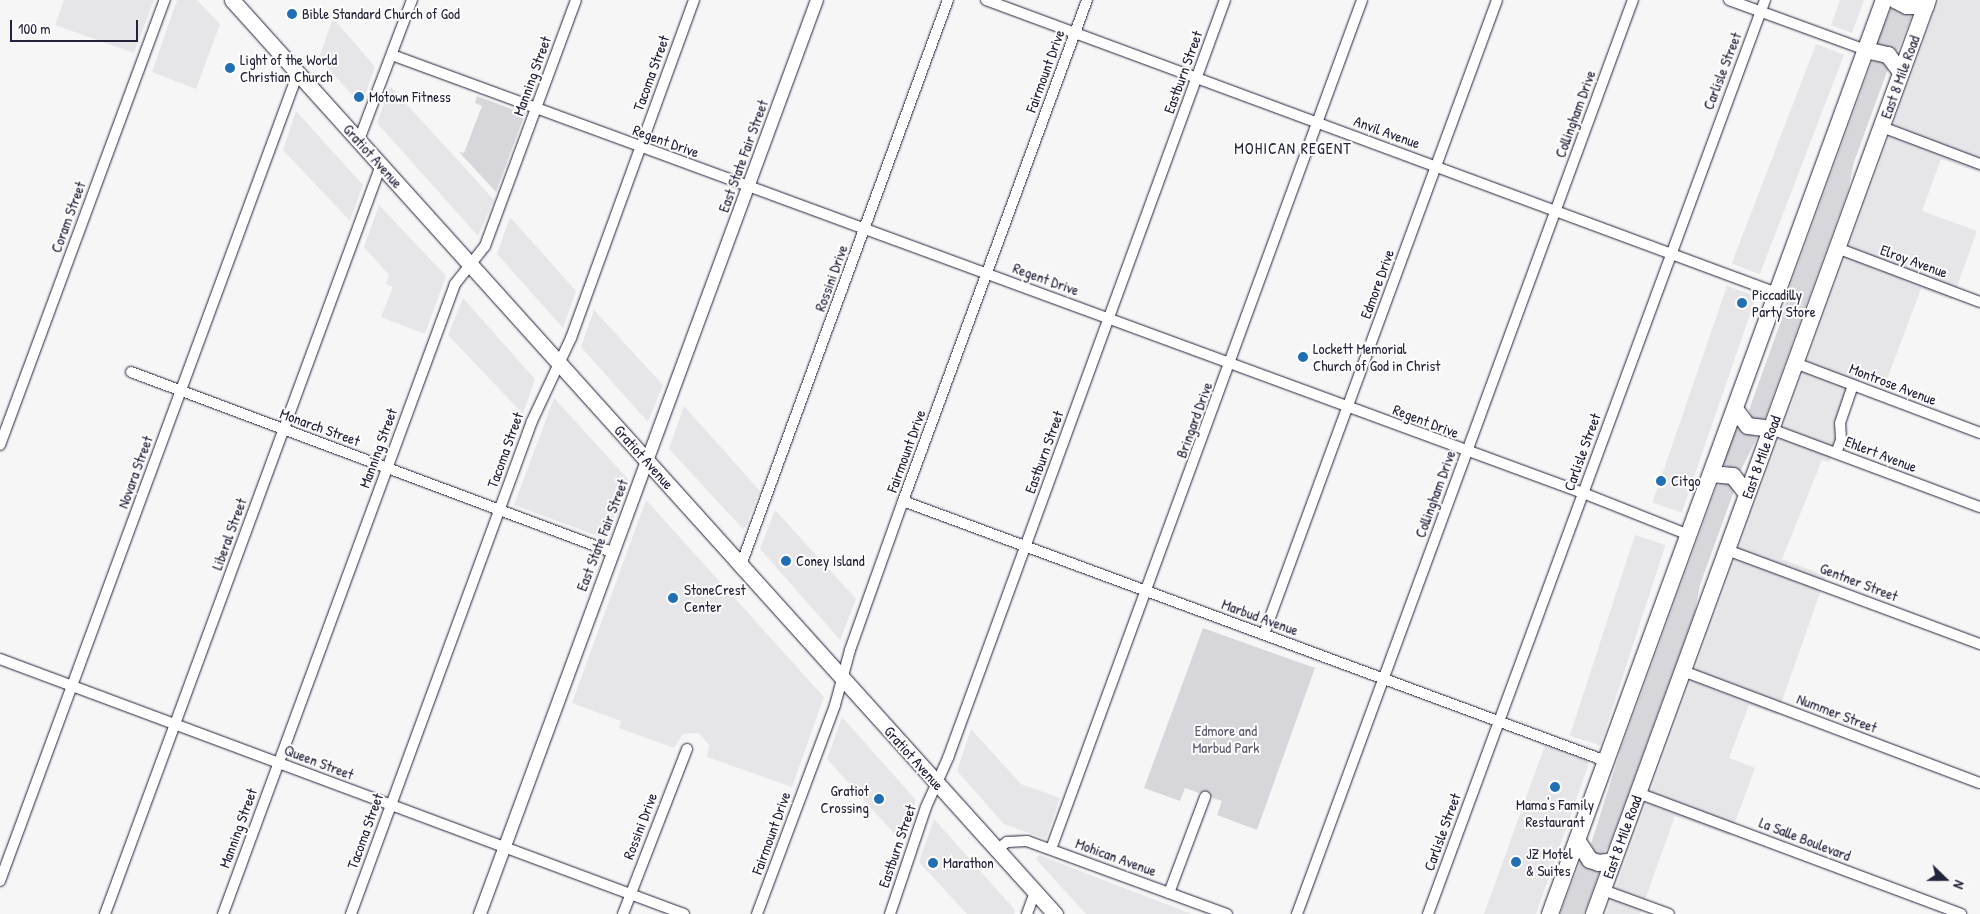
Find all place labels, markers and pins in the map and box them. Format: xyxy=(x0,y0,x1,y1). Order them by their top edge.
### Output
place label: Bible Standard Church of God xyxy=(302,5,460,23)
marker: Bible Standard Church of God xyxy=(286,8,298,20)
place label: Light of the World Christian Church xyxy=(240,50,337,85)
marker: Light of the World Christian Church xyxy=(224,62,236,74)
place label: Motown Fitness xyxy=(369,88,451,106)
marker: Motown Fitness xyxy=(353,91,365,103)
place label: Piccadilly Party Store xyxy=(1752,285,1816,320)
marker: Piccadilly Party Store xyxy=(1736,297,1748,309)
place label: Lockett Memorial Church of God in Christ xyxy=(1313,339,1440,374)
marker: Lockett Memorial Church of God in Christ xyxy=(1297,351,1309,363)
place label: Citgo xyxy=(1671,472,1700,490)
marker: Citgo xyxy=(1655,475,1667,487)
place label: Coney Island xyxy=(796,552,865,570)
marker: Coney Island xyxy=(780,555,792,567)
place label: StoneCrest Center xyxy=(684,580,746,615)
marker: StoneCrest Center xyxy=(666,591,680,605)
place label: Gratiot Crossing xyxy=(821,781,869,816)
marker: Mama's Family Restaurant xyxy=(1549,781,1561,793)
marker: Gratiot Crossing xyxy=(873,793,885,805)
place label: Mama's Family Restaurant xyxy=(1516,795,1594,830)
place label: JZ Motel & Suites xyxy=(1526,844,1573,879)
place label: Marathon xyxy=(943,854,994,872)
marker: JZ Motel & Suites xyxy=(1510,856,1522,868)
marker: Marathon xyxy=(927,857,939,869)

